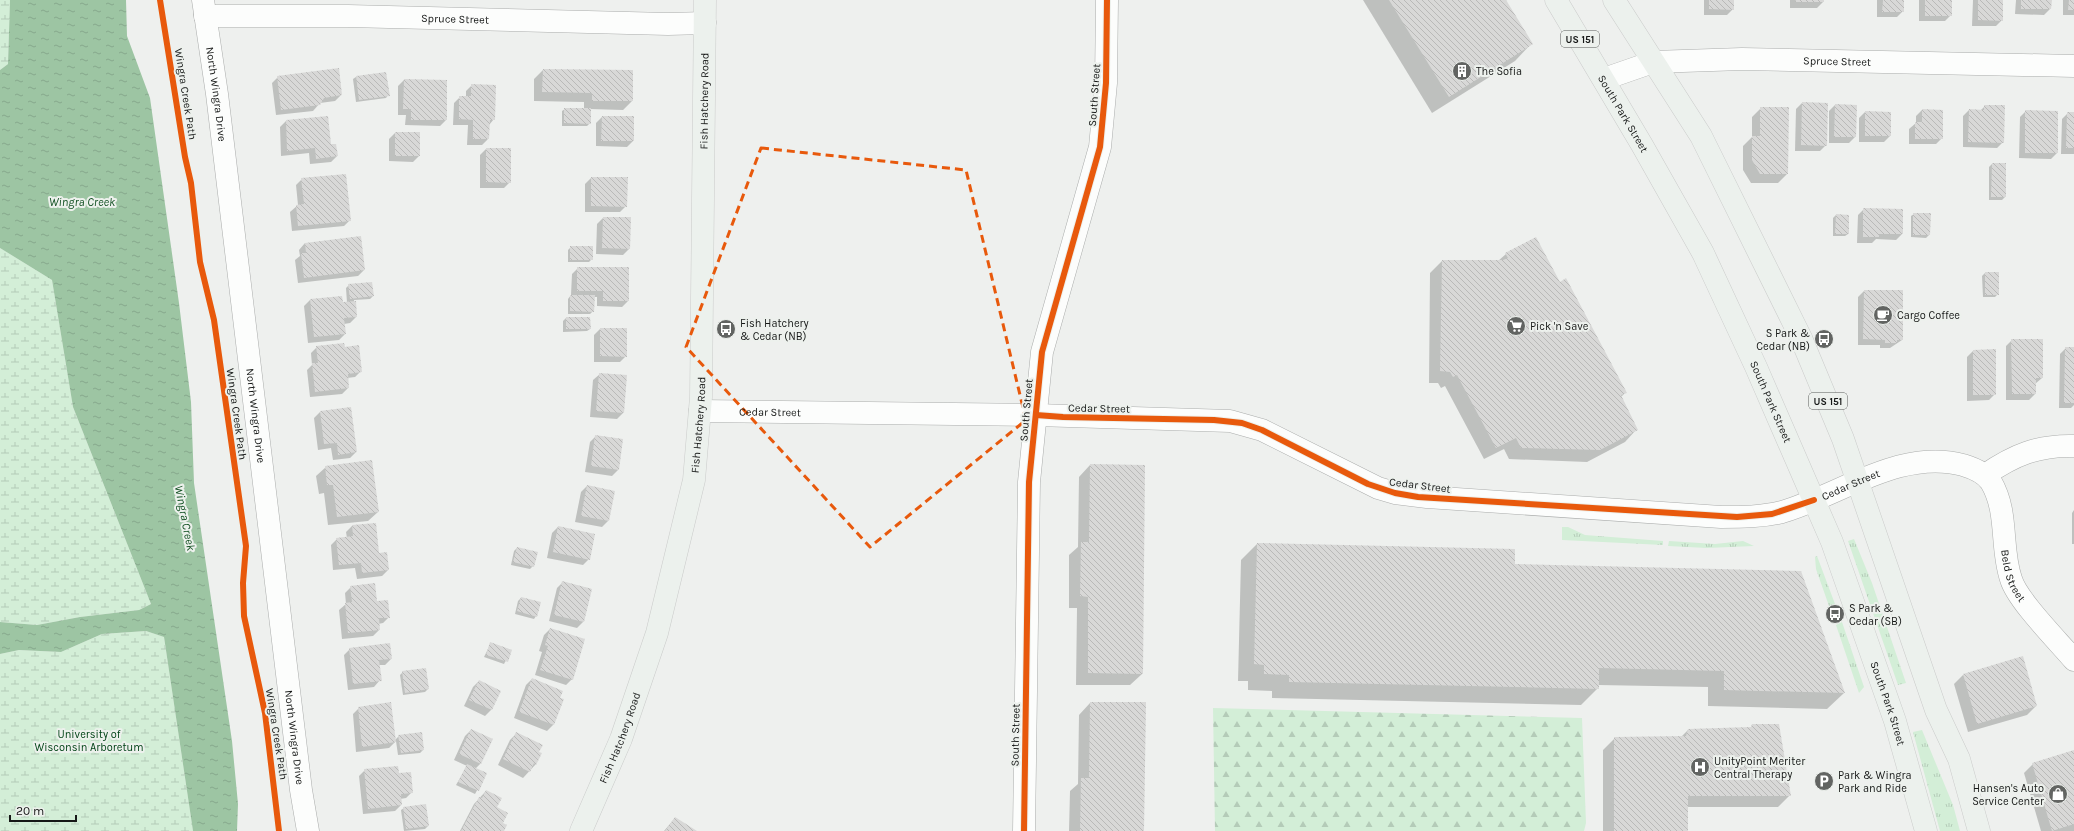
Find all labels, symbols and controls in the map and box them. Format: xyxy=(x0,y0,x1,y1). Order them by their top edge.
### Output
street label: Spruce Street xyxy=(421,12,489,27)
road number: US 151 xyxy=(1561,31,1599,47)
street label: North Wingra Drive xyxy=(203,46,229,142)
street label: Wingra Creek Path xyxy=(172,47,199,141)
street label: Fish Hatchery Road xyxy=(697,53,711,149)
street label: Spruce Street xyxy=(1803,54,1871,69)
building icon: The Sofia xyxy=(1451,60,1473,82)
street label: South Street xyxy=(1086,63,1103,127)
place label: The Sofia xyxy=(1476,65,1522,78)
street label: South Park Street xyxy=(1595,73,1651,155)
water label: Wingra Creek xyxy=(49,195,116,209)
cafe icon: Cargo Coffee xyxy=(1872,304,1894,326)
place label: Cargo Coffee xyxy=(1897,309,1960,322)
supermarket icon: Pick 'n Save xyxy=(1505,315,1527,337)
place label: Fish Hatchery & Cedar (NB) xyxy=(740,317,809,343)
bus stop icon: Fish Hatchery & Cedar (NB) xyxy=(715,318,737,340)
place label: Pick 'n Save xyxy=(1530,320,1589,333)
place label: S Park & Cedar (NB) xyxy=(1756,327,1810,353)
bus stop icon: S Park & Cedar (NB) xyxy=(1813,328,1835,350)
street label: South Park Street xyxy=(1747,359,1794,445)
street label: Wingra Creek Path xyxy=(224,367,249,461)
street label: North Wingra Drive xyxy=(243,368,268,464)
street label: Fish Hatchery Road xyxy=(689,377,708,474)
street label: South Street xyxy=(1017,378,1036,442)
road number: US 151 xyxy=(1809,393,1847,409)
street label: Cedar Street xyxy=(1068,401,1130,416)
street label: Cedar Street xyxy=(739,405,801,419)
street label: Cedar Street xyxy=(1820,467,1882,503)
street label: Cedar Street xyxy=(1389,475,1451,496)
water label: Wingra Creek xyxy=(172,484,198,553)
street label: Beld Street xyxy=(1998,549,2028,605)
place label: S Park & Cedar (SB) xyxy=(1849,602,1902,628)
bus stop icon: S Park & Cedar (SB) xyxy=(1824,603,1846,625)
street label: South Park Street xyxy=(1868,660,1908,747)
street label: Wingra Creek Path xyxy=(263,687,290,781)
street label: North Wingra Drive xyxy=(282,689,306,786)
street label: Fish Hatchery Road xyxy=(596,691,643,786)
street label: South Street xyxy=(1008,703,1023,767)
park label: University of Wisconsin Arboretum xyxy=(34,728,144,754)
place label: UnityPoint Meriter Central Therapy xyxy=(1714,755,1805,781)
hospital icon: UnityPoint Meriter Central Therapy xyxy=(1689,756,1711,778)
place label: Park & Wingra Park and Ride xyxy=(1838,769,1912,795)
parking icon: Park & Wingra Park and Ride xyxy=(1813,770,1835,792)
place label: Hansen's Auto Service Center xyxy=(1972,782,2044,808)
shop icon: Hansen's Auto Service Center xyxy=(2047,783,2069,805)
scale bar xyxy=(10,797,76,823)
text: 20 m xyxy=(16,804,44,818)

